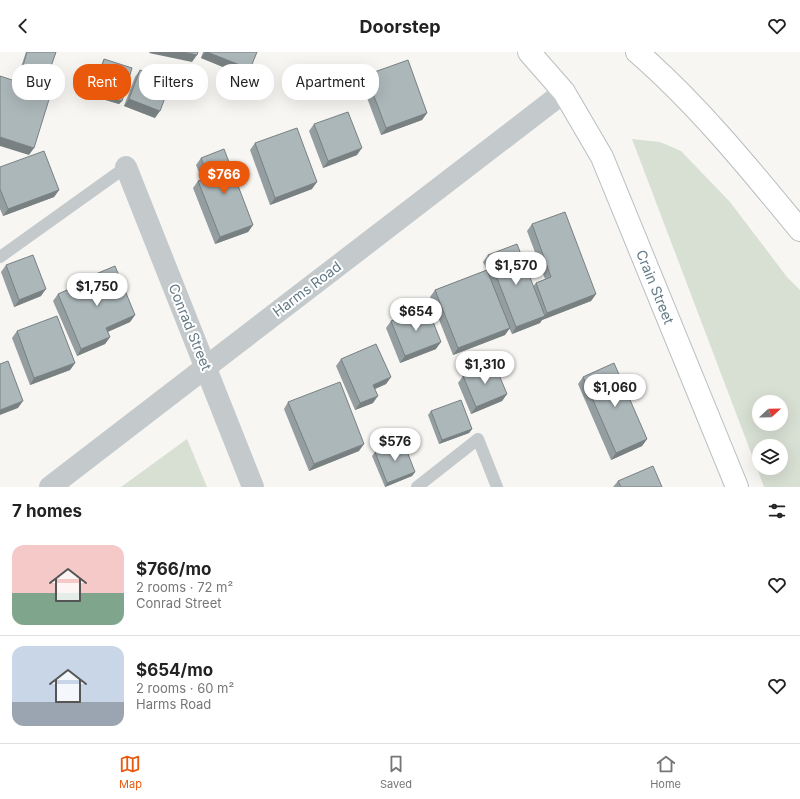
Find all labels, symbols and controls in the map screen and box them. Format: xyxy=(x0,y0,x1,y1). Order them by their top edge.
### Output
icon: back xyxy=(12,15,34,37)
icon: heart xyxy=(766,15,788,37)
text: Doorstep xyxy=(360,16,440,37)
chip: Buy xyxy=(12,64,65,100)
chip: Rent xyxy=(73,64,131,100)
chip: Filters xyxy=(139,64,208,100)
chip: New xyxy=(216,64,274,100)
chip: Apartment xyxy=(282,64,379,100)
pin: $766 xyxy=(200,161,248,195)
text: $766 xyxy=(208,166,240,182)
street label: Crain Street xyxy=(633,247,678,327)
pin: $1,570 xyxy=(483,252,549,286)
street label: Harms Road xyxy=(269,257,344,320)
text: $1,570 xyxy=(495,257,537,273)
pin: $1,750 xyxy=(64,273,130,307)
text: $1,750 xyxy=(76,278,118,294)
street label: Conrad Street xyxy=(165,281,216,373)
pin: $654 xyxy=(392,298,440,332)
text: $654 xyxy=(399,303,433,319)
pin: $1,310 xyxy=(452,351,518,385)
text: $1,310 xyxy=(465,356,505,372)
pin: $1,060 xyxy=(582,374,648,408)
text: $1,060 xyxy=(593,379,637,395)
north arrow xyxy=(752,395,788,431)
map controls xyxy=(752,395,788,475)
pin: $576 xyxy=(371,428,419,462)
text: $576 xyxy=(379,433,411,449)
button: layers xyxy=(752,439,788,475)
icon: filters xyxy=(766,500,788,522)
text: 7 homes xyxy=(12,501,82,521)
text: $766/mo xyxy=(136,559,211,579)
icon: home xyxy=(44,561,92,609)
icon: heart xyxy=(766,574,788,596)
text: 2 rooms · 72 m² xyxy=(136,579,233,595)
text: Conrad Street xyxy=(136,595,221,611)
text: $654/mo xyxy=(136,660,213,680)
icon: home xyxy=(44,662,92,710)
icon: heart xyxy=(766,675,788,697)
text: 2 rooms · 60 m² xyxy=(136,680,234,696)
text: Harms Road xyxy=(136,696,211,712)
tab: Map xyxy=(119,753,142,791)
tab: Saved xyxy=(380,753,412,791)
tab: Home xyxy=(650,753,681,791)

